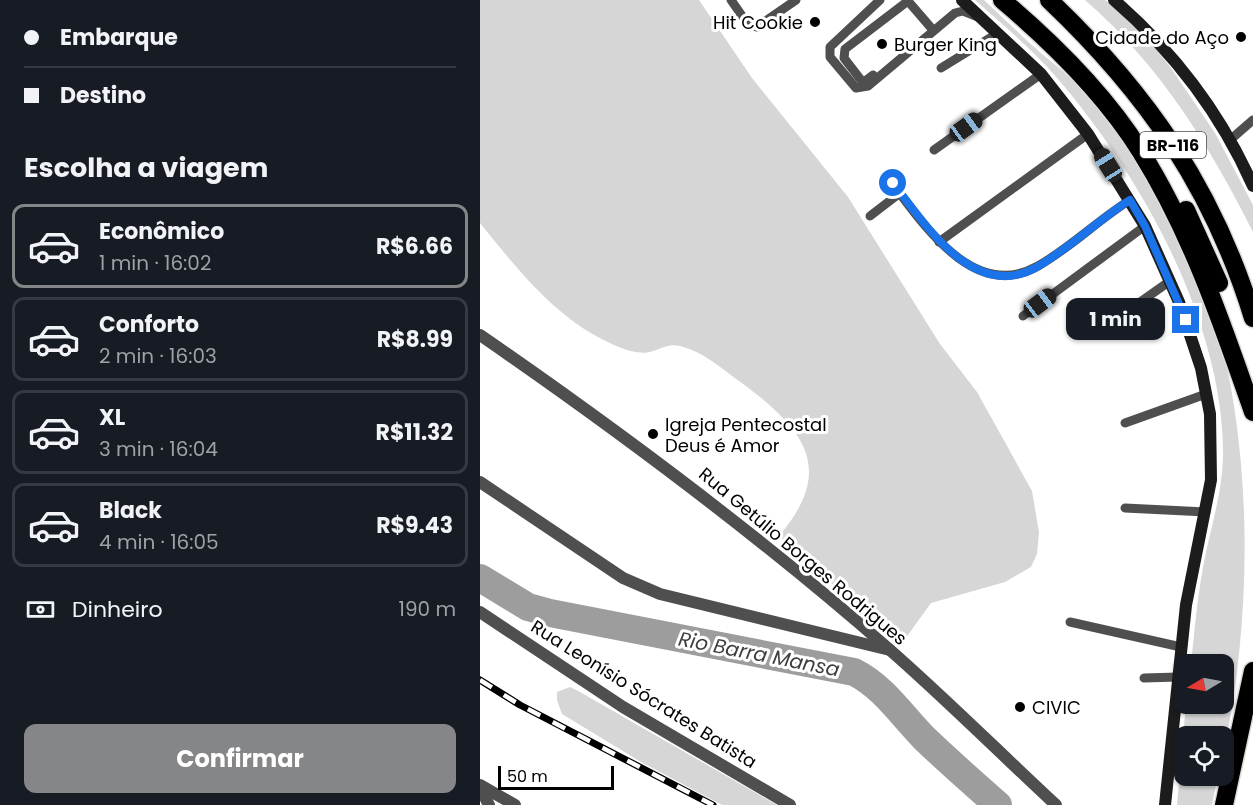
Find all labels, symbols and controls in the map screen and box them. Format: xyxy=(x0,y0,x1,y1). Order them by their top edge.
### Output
place label: Hit Cookie xyxy=(713,10,803,35)
marker: Hit Cookie xyxy=(808,15,822,29)
text: Embarque xyxy=(60,22,178,53)
place label: Cidade do Aço xyxy=(1095,25,1229,50)
marker: Cidade do Aço xyxy=(1234,30,1248,44)
place label: Burger King xyxy=(894,32,997,57)
marker: Burger King xyxy=(875,37,889,51)
text: Destino xyxy=(60,80,146,111)
car xyxy=(946,109,986,145)
road number: BR-116 xyxy=(1140,132,1206,158)
car xyxy=(1091,145,1125,185)
text: Escolha a viagem xyxy=(24,149,268,186)
route start xyxy=(879,169,906,196)
text: Econômico xyxy=(99,216,224,247)
icon: car xyxy=(27,219,81,273)
text: R$6.66 xyxy=(376,231,453,262)
text: 1 min · 16:02 xyxy=(99,249,211,277)
car xyxy=(1020,285,1060,321)
callout: 1 min xyxy=(1066,299,1165,341)
text: 1 min xyxy=(1089,305,1142,333)
route end xyxy=(1172,306,1199,333)
text: Conforto xyxy=(99,309,199,340)
icon: car xyxy=(27,312,81,366)
text: R$8.99 xyxy=(377,324,453,355)
text: 2 min · 16:03 xyxy=(99,342,217,370)
text: XL xyxy=(99,402,125,433)
icon: car xyxy=(27,405,81,459)
place label: Igreja Pentecostal Deus é Amor xyxy=(665,412,827,458)
text: R$11.32 xyxy=(376,417,453,448)
marker: Igreja Pentecostal Deus é Amor xyxy=(646,427,660,441)
text: 3 min · 16:04 xyxy=(99,435,218,463)
street label: Rua Getúlio Borges Rodrigues xyxy=(694,461,912,651)
text: Black xyxy=(99,495,162,526)
icon: car xyxy=(27,498,81,552)
text: R$9.43 xyxy=(376,510,453,541)
text: 4 min · 16:05 xyxy=(99,528,219,556)
icon: cash xyxy=(24,593,57,626)
text: Dinheiro xyxy=(72,594,162,625)
text: 190 m xyxy=(399,595,456,623)
street label: Rua Leonísio Sócrates Batista xyxy=(526,614,762,774)
water label: Rio Barra Mansa xyxy=(676,625,842,683)
north arrow xyxy=(1174,654,1234,714)
map controls xyxy=(1174,654,1234,786)
place label: CIVIC xyxy=(1032,695,1081,720)
marker: CIVIC xyxy=(1013,700,1027,714)
button: Confirmar xyxy=(24,724,456,793)
button: locate xyxy=(1174,726,1234,786)
scale bar xyxy=(498,763,614,790)
text: 50 m xyxy=(507,765,548,788)

